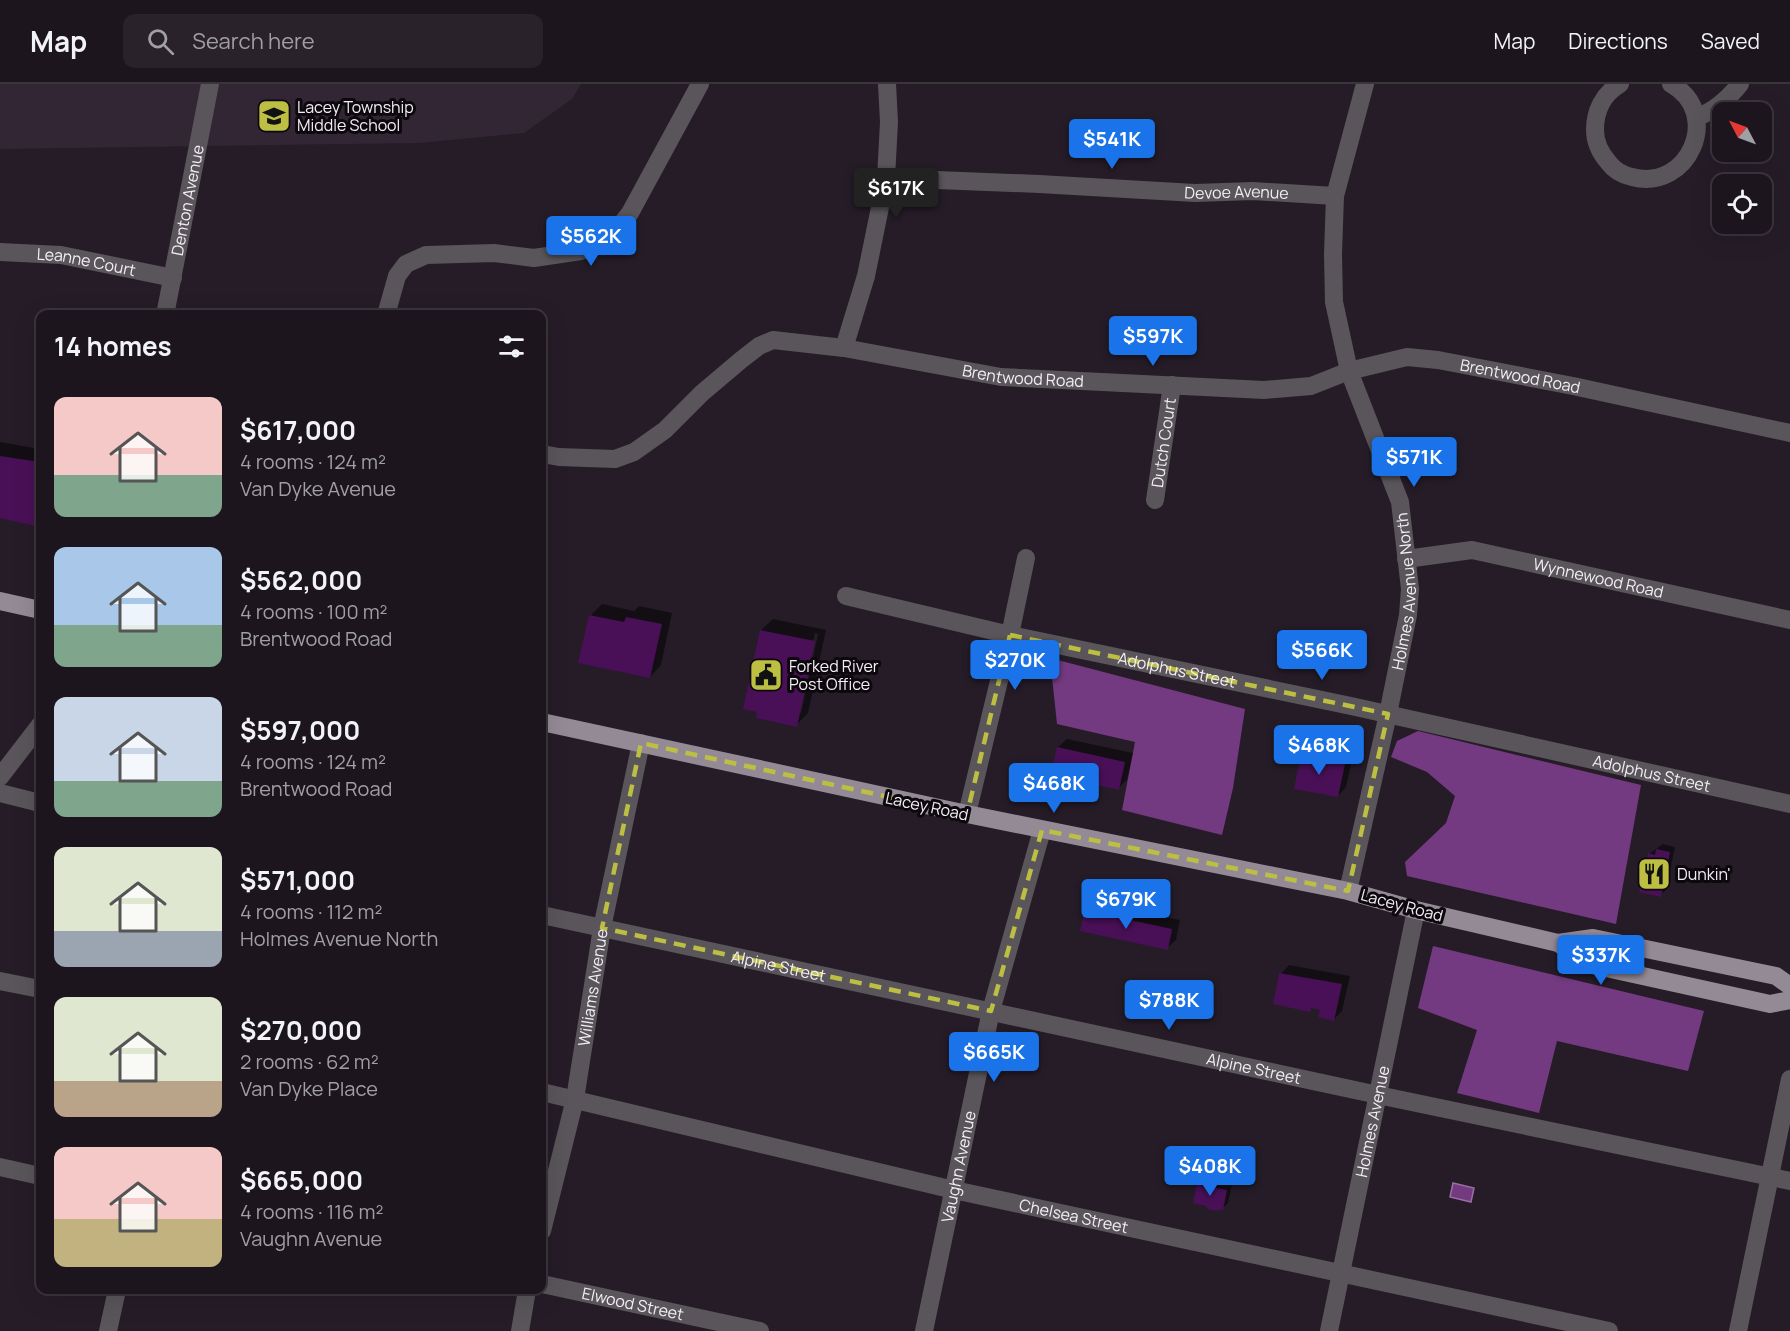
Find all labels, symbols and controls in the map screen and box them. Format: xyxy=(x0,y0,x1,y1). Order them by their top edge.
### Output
search box xyxy=(123,14,543,68)
text: Map xyxy=(30,22,87,60)
icon: search xyxy=(144,25,177,58)
text: Search here xyxy=(192,26,315,56)
text: Map xyxy=(1494,27,1535,55)
text: Directions xyxy=(1568,27,1668,55)
text: Saved xyxy=(1701,27,1760,55)
place label: Lacey Township Middle School xyxy=(297,96,414,136)
school or university icon: Lacey Township Middle School xyxy=(256,98,292,134)
north arrow xyxy=(1712,102,1772,162)
map controls xyxy=(1712,102,1772,234)
pin: $541K xyxy=(1070,119,1154,170)
text: $541K xyxy=(1083,125,1141,152)
street label: Denton Avenue xyxy=(166,143,209,257)
pin: $617K xyxy=(854,168,938,219)
text: $617K xyxy=(867,174,925,201)
button: locate xyxy=(1712,174,1772,234)
street label: Devoe Avenue xyxy=(1184,180,1289,204)
pin: $562K xyxy=(549,216,633,267)
text: $562K xyxy=(560,222,622,249)
street label: Leanne Court xyxy=(36,243,138,281)
pin: $597K xyxy=(1111,316,1195,367)
text: $597K xyxy=(1123,322,1183,349)
text: 14 homes xyxy=(54,328,172,364)
icon: filters xyxy=(495,330,528,363)
street label: Brentwood Road xyxy=(1458,353,1582,398)
street label: Brentwood Road xyxy=(961,359,1084,392)
street label: Dutch Court xyxy=(1146,396,1181,489)
text: $617,000 xyxy=(240,412,356,448)
icon: home xyxy=(102,421,174,493)
pin: $571K xyxy=(1372,437,1456,488)
text: $571K xyxy=(1386,443,1442,470)
text: 4 rooms · 124 m² xyxy=(240,448,386,475)
text: Van Dyke Avenue xyxy=(240,475,396,502)
street label: Holmes Avenue North xyxy=(1386,511,1421,672)
street label: Wynnewood Road xyxy=(1531,553,1666,603)
text: $562,000 xyxy=(240,562,362,598)
icon: home xyxy=(102,571,174,643)
text: 4 rooms · 100 m² xyxy=(240,598,388,625)
text: Brentwood Road xyxy=(240,625,392,652)
pin: $566K xyxy=(1280,630,1364,681)
text: $566K xyxy=(1291,636,1353,663)
pin: $270K xyxy=(973,640,1057,691)
text: $270K xyxy=(984,646,1046,673)
street label: Adolphus Street xyxy=(1116,647,1238,693)
place label: Forked River Post Office xyxy=(789,655,879,695)
public building icon: Forked River Post Office xyxy=(748,657,784,693)
text: $597,000 xyxy=(240,712,360,748)
icon: home xyxy=(102,721,174,793)
pin: $468K xyxy=(1277,725,1361,776)
text: $468K xyxy=(1288,731,1350,758)
text: 4 rooms · 124 m² xyxy=(240,748,386,775)
street label: Adolphus Street xyxy=(1591,749,1713,797)
pin: $468K xyxy=(1012,763,1096,814)
text: $468K xyxy=(1023,769,1085,796)
text: Brentwood Road xyxy=(240,775,392,802)
street label: Lacey Road xyxy=(883,786,971,826)
restaurant icon: Dunkin' xyxy=(1636,856,1672,892)
text: $571,000 xyxy=(240,862,355,898)
place label: Dunkin' xyxy=(1677,863,1731,885)
icon: home xyxy=(102,871,174,943)
pin: $679K xyxy=(1084,879,1168,930)
street label: Lacey Road xyxy=(1358,883,1446,927)
text: $679K xyxy=(1095,885,1157,912)
text: 4 rooms · 112 m² xyxy=(240,898,382,925)
text: Holmes Avenue North xyxy=(240,925,438,952)
street label: Williams Avenue xyxy=(573,927,613,1048)
pin: $337K xyxy=(1559,935,1643,986)
text: $337K xyxy=(1571,941,1631,968)
street label: Alpine Street xyxy=(729,945,828,987)
pin: $788K xyxy=(1127,980,1211,1031)
text: $788K xyxy=(1139,986,1199,1013)
text: $270,000 xyxy=(240,1012,362,1048)
icon: home xyxy=(102,1021,174,1093)
pin: $665K xyxy=(952,1032,1036,1083)
text: $665K xyxy=(963,1038,1025,1065)
street label: Alpine Street xyxy=(1204,1047,1303,1089)
text: 2 rooms · 62 m² xyxy=(240,1048,379,1075)
street label: Holmes Avenue xyxy=(1350,1064,1395,1179)
text: Van Dyke Place xyxy=(240,1075,378,1102)
street label: Vaughn Avenue xyxy=(936,1109,981,1225)
pin: $408K xyxy=(1168,1146,1252,1197)
text: $408K xyxy=(1178,1152,1242,1179)
text: $665,000 xyxy=(240,1162,363,1198)
icon: home xyxy=(102,1171,174,1243)
street label: Chelsea Street xyxy=(1017,1193,1130,1238)
text: 4 rooms · 116 m² xyxy=(240,1198,383,1225)
text: Vaughn Avenue xyxy=(240,1225,382,1252)
street label: Elwood Street xyxy=(580,1282,686,1325)

